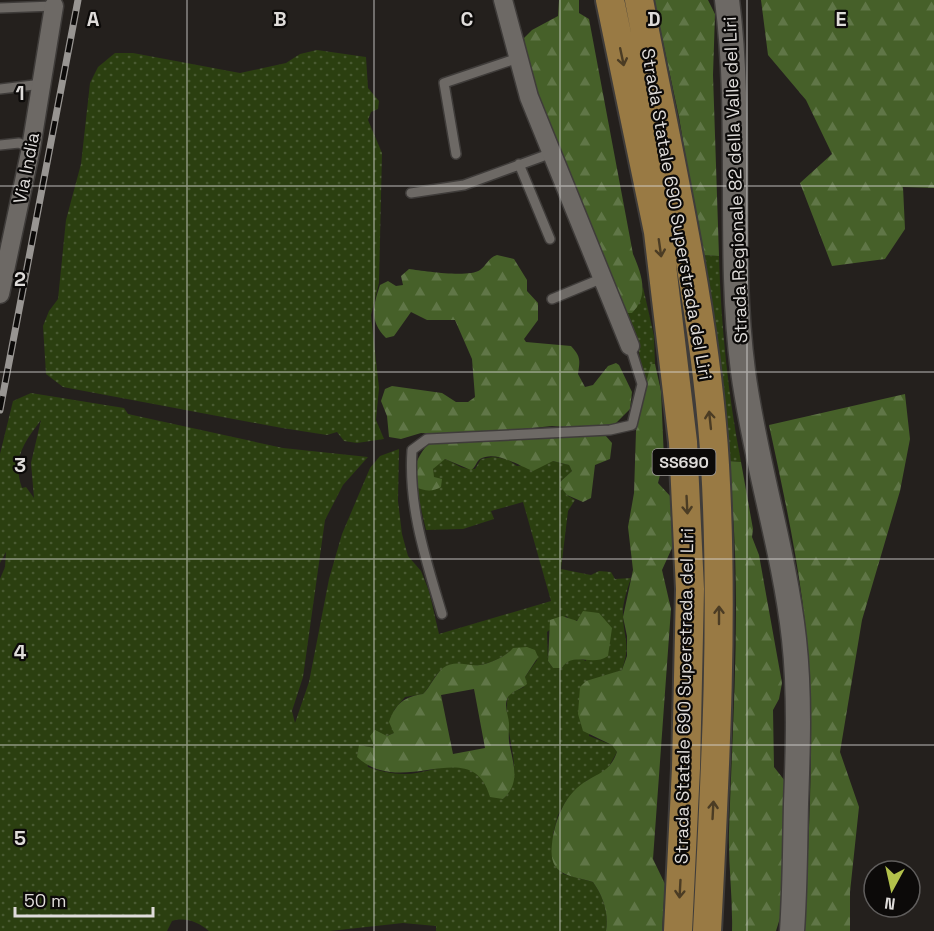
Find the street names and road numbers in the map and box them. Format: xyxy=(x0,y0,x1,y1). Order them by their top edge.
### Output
street label: Strada Regionale 82 della Valle del Liri xyxy=(718,16,752,344)
street label: Strada Statale 690 Superstrada del Liri xyxy=(636,46,718,382)
street label: Via India xyxy=(8,130,44,206)
road number: SS690 xyxy=(652,449,716,475)
street label: Strada Statale 690 Superstrada del Liri xyxy=(670,528,698,864)

